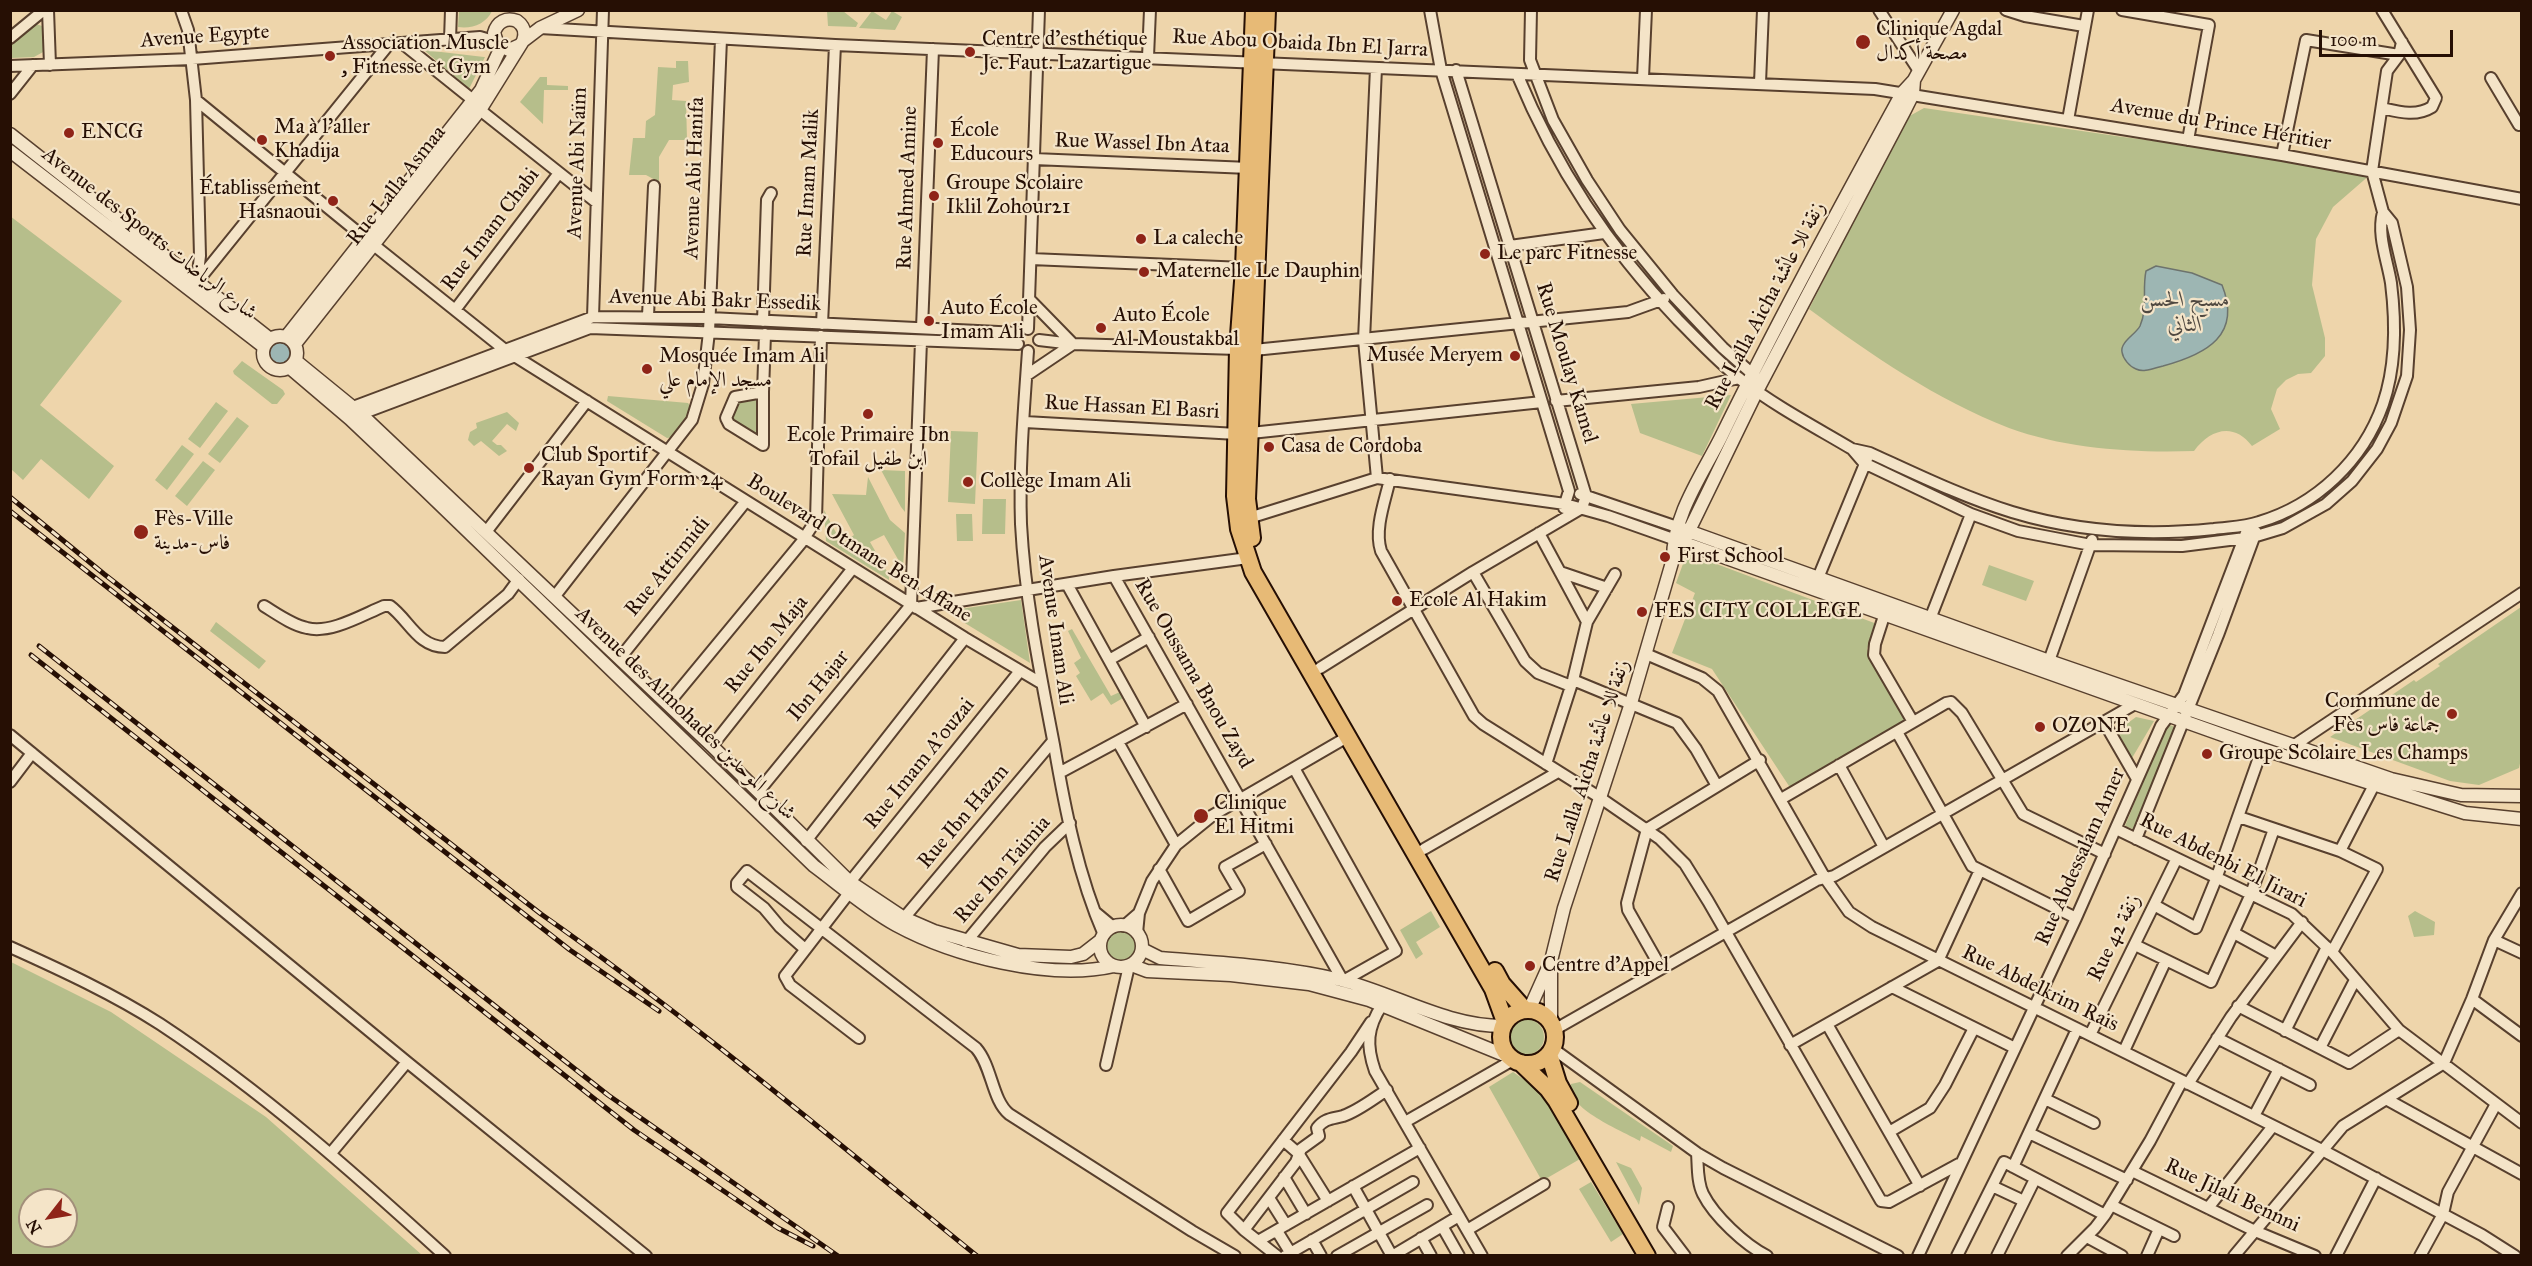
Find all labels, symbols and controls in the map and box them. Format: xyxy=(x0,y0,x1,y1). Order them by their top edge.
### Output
place label: Clinique Agdal مصحة أكدال xyxy=(1876,17,2002,67)
scale bar xyxy=(2322,18,2456,56)
street label: Avenue Egypte xyxy=(140,20,270,54)
street label: Rue Abou Obaida Ibn El Jarra xyxy=(1171,25,1429,63)
place label: Centre d'esthétique Je. Faut. Lazartigue xyxy=(982,27,1151,77)
text: 100 m xyxy=(2330,29,2377,51)
place label: Association Muscle , Fitnesse et Gym xyxy=(342,31,509,81)
marker: Clinique Agdal مصحة أكدال xyxy=(1854,33,1872,51)
marker: Centre d'esthétique Je. Faut. Lazartigue xyxy=(963,45,977,59)
marker: Association Muscle , Fitnesse et Gym xyxy=(323,49,337,63)
street label: Avenue Abi Naïm xyxy=(563,87,593,239)
street label: Avenue du Prince Héritier xyxy=(2109,93,2333,157)
street label: Avenue Abi Hanifa xyxy=(680,96,710,260)
street label: Rue Ahmed Amine xyxy=(893,106,923,270)
street label: Rue Imam Malik xyxy=(793,108,825,258)
place label: Ma à l'aller Khadija xyxy=(274,115,370,165)
place label: École Educours xyxy=(950,118,1033,168)
place label: ENCG xyxy=(81,120,143,146)
street label: Rue Lalla Asmaa xyxy=(342,121,452,251)
marker: ENCG xyxy=(62,126,76,140)
street label: Rue Wassel Ibn Ataa xyxy=(1054,128,1230,160)
marker: Ma à l'aller Khadija xyxy=(255,133,269,147)
marker: École Educours xyxy=(931,136,945,150)
street label: Avenue des Sports شارع الرياضات xyxy=(36,142,262,326)
street label: Rue Imam Chabi xyxy=(437,164,545,296)
place label: Groupe Scolaire Iklil Zohour21 xyxy=(946,171,1083,221)
place label: Établissement Hasnaoui xyxy=(199,176,321,226)
marker: Groupe Scolaire Iklil Zohour21 xyxy=(927,189,941,203)
marker: Établissement Hasnaoui xyxy=(326,194,340,208)
street label: Rue Lalla Aicha زنقة للا عائشة xyxy=(1700,197,1832,415)
place label: La caleche xyxy=(1153,226,1243,252)
marker: La caleche xyxy=(1134,232,1148,246)
place label: Le parc Fitnesse xyxy=(1497,241,1637,267)
marker: Le parc Fitnesse xyxy=(1478,247,1492,261)
place label: Maternelle Le Dauphin xyxy=(1156,259,1360,285)
marker: Maternelle Le Dauphin xyxy=(1137,265,1151,279)
street label: Rue Moulay Kamel xyxy=(1530,280,1602,446)
street label: Avenue Abi Bakr Essedik xyxy=(609,285,821,317)
water label: مسبح الحسن الثاني xyxy=(2140,288,2230,340)
place label: Auto École Imam Ali xyxy=(941,296,1038,346)
place label: Auto École Al Moustakbal xyxy=(1113,303,1239,353)
marker: Auto École Imam Ali xyxy=(922,314,936,328)
marker: Auto École Al Moustakbal xyxy=(1094,321,1108,335)
place label: Musée Meryem xyxy=(1367,343,1503,369)
place label: Mosquée Imam Ali مسجد الإمام علي xyxy=(659,344,825,394)
marker: Musée Meryem xyxy=(1508,349,1522,363)
marker: Mosquée Imam Ali مسجد الإمام علي xyxy=(640,362,654,376)
street label: Rue Hassan El Basri xyxy=(1044,391,1220,425)
marker: Ecole Primaire Ibn Tofail ابن طفيل xyxy=(861,407,875,421)
place label: Ecole Primaire Ibn Tofail ابن طفيل xyxy=(787,423,949,473)
place label: Casa de Cordoba xyxy=(1281,434,1422,460)
marker: Casa de Cordoba xyxy=(1262,440,1276,454)
place label: Club Sportif Rayan Gym Form 24 xyxy=(541,443,722,493)
marker: Club Sportif Rayan Gym Form 24 xyxy=(522,461,536,475)
street label: Boulevard Otmane Ben Affane xyxy=(742,469,976,629)
place label: Collège Imam Ali xyxy=(980,469,1131,495)
marker: Collège Imam Ali xyxy=(961,475,975,489)
place label: Fès-Ville فاس-مدينة xyxy=(154,507,233,557)
street label: Rue Attirmidi xyxy=(620,512,716,622)
marker: Fès-Ville فاس-مدينة xyxy=(132,523,150,541)
place label: First School xyxy=(1677,544,1784,570)
marker: First School xyxy=(1658,550,1672,564)
street label: Avenue Imam Ali xyxy=(1032,554,1078,706)
street label: Rue Oussama Bnou Zayd xyxy=(1128,575,1258,773)
place label: Ecole Al Hakim xyxy=(1409,588,1547,614)
street label: Rue Ibn Maja xyxy=(720,591,814,699)
marker: Ecole Al Hakim xyxy=(1390,594,1404,608)
place label: FES CITY COLLEGE xyxy=(1654,599,1862,625)
street label: Avenue des Almohades شارع الموحدين xyxy=(570,602,800,826)
marker: FES CITY COLLEGE xyxy=(1635,605,1649,619)
street label: Ibn Hajar xyxy=(783,645,855,727)
street label: Rue Lalla Aicha زنقة للا عائشة xyxy=(1540,657,1636,885)
place label: Commune de Fès جماعة فاس xyxy=(2325,689,2440,739)
street label: Rue Imam A'ouzai xyxy=(859,693,981,835)
marker: Commune de Fès جماعة فاس xyxy=(2445,707,2459,721)
place label: OZONE xyxy=(2052,714,2130,740)
marker: OZONE xyxy=(2033,720,2047,734)
place label: Groupe Scolaire Les Champs xyxy=(2219,741,2468,767)
marker: Groupe Scolaire Les Champs xyxy=(2200,747,2214,761)
street label: Rue Ibn Hazm xyxy=(913,760,1015,874)
street label: Rue Abdessalam Amer xyxy=(2030,764,2132,950)
place label: Clinique El Hitmi xyxy=(1214,791,1294,841)
marker: Clinique El Hitmi xyxy=(1192,807,1210,825)
street label: Rue Abdenbi El Jirari xyxy=(2135,808,2311,914)
street label: Rue Ibn Taimia xyxy=(949,811,1057,929)
street label: Rue 42 زنقة xyxy=(2083,890,2147,986)
street label: Rue Abdelkrim Raïs xyxy=(1958,940,2122,1038)
place label: Centre d'Appel xyxy=(1542,953,1669,979)
marker: Centre d'Appel xyxy=(1523,959,1537,973)
street label: Rue Jilali Bennni xyxy=(2160,1154,2304,1238)
north arrow xyxy=(18,1188,78,1248)
text: N xyxy=(22,1216,46,1237)

